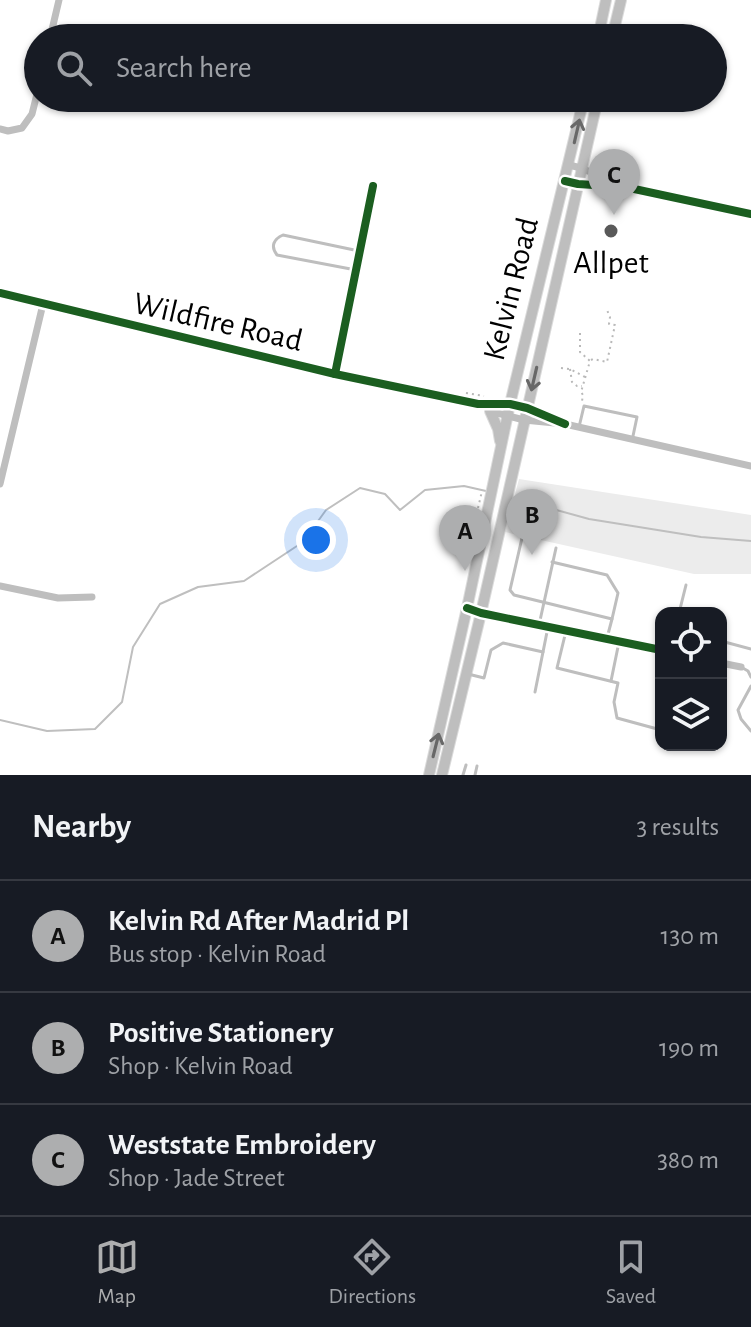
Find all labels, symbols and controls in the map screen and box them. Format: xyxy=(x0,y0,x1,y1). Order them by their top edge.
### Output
search box xyxy=(24,24,727,112)
icon: search xyxy=(52,46,96,90)
text: Search here xyxy=(116,53,252,83)
one-way arrow xyxy=(570,119,585,145)
pin: C xyxy=(588,149,640,215)
street label: Kelvin Road xyxy=(478,214,544,364)
marker: Allpet xyxy=(602,222,620,240)
place label: Allpet xyxy=(573,247,649,279)
street label: Wildfire Road xyxy=(130,287,306,357)
one-way arrow xyxy=(526,365,541,391)
pin: B xyxy=(506,489,558,555)
pin: A xyxy=(439,505,491,571)
your location xyxy=(296,520,336,560)
map controls xyxy=(655,607,727,751)
button: locate xyxy=(655,607,727,679)
button: layers xyxy=(655,679,727,751)
one-way arrow xyxy=(429,733,444,759)
text: Nearby xyxy=(32,810,131,844)
text: 3 results xyxy=(636,814,719,840)
text: Kelvin Rd After Madrid Pl xyxy=(108,906,409,936)
text: A xyxy=(50,923,66,949)
text: 130 m xyxy=(661,923,719,949)
text: Bus stop · Kelvin Road xyxy=(108,941,326,967)
text: Positive Stationery xyxy=(108,1018,334,1048)
text: B xyxy=(50,1035,66,1061)
text: 190 m xyxy=(659,1035,719,1061)
text: Shop · Kelvin Road xyxy=(108,1053,293,1079)
text: Weststate Embroidery xyxy=(108,1130,376,1160)
text: C xyxy=(51,1147,65,1173)
text: 380 m xyxy=(657,1147,719,1173)
text: Shop · Jade Street xyxy=(108,1165,285,1191)
tab: Map xyxy=(95,1235,139,1309)
tab: Directions xyxy=(328,1235,416,1309)
tab: Saved xyxy=(606,1235,656,1309)

